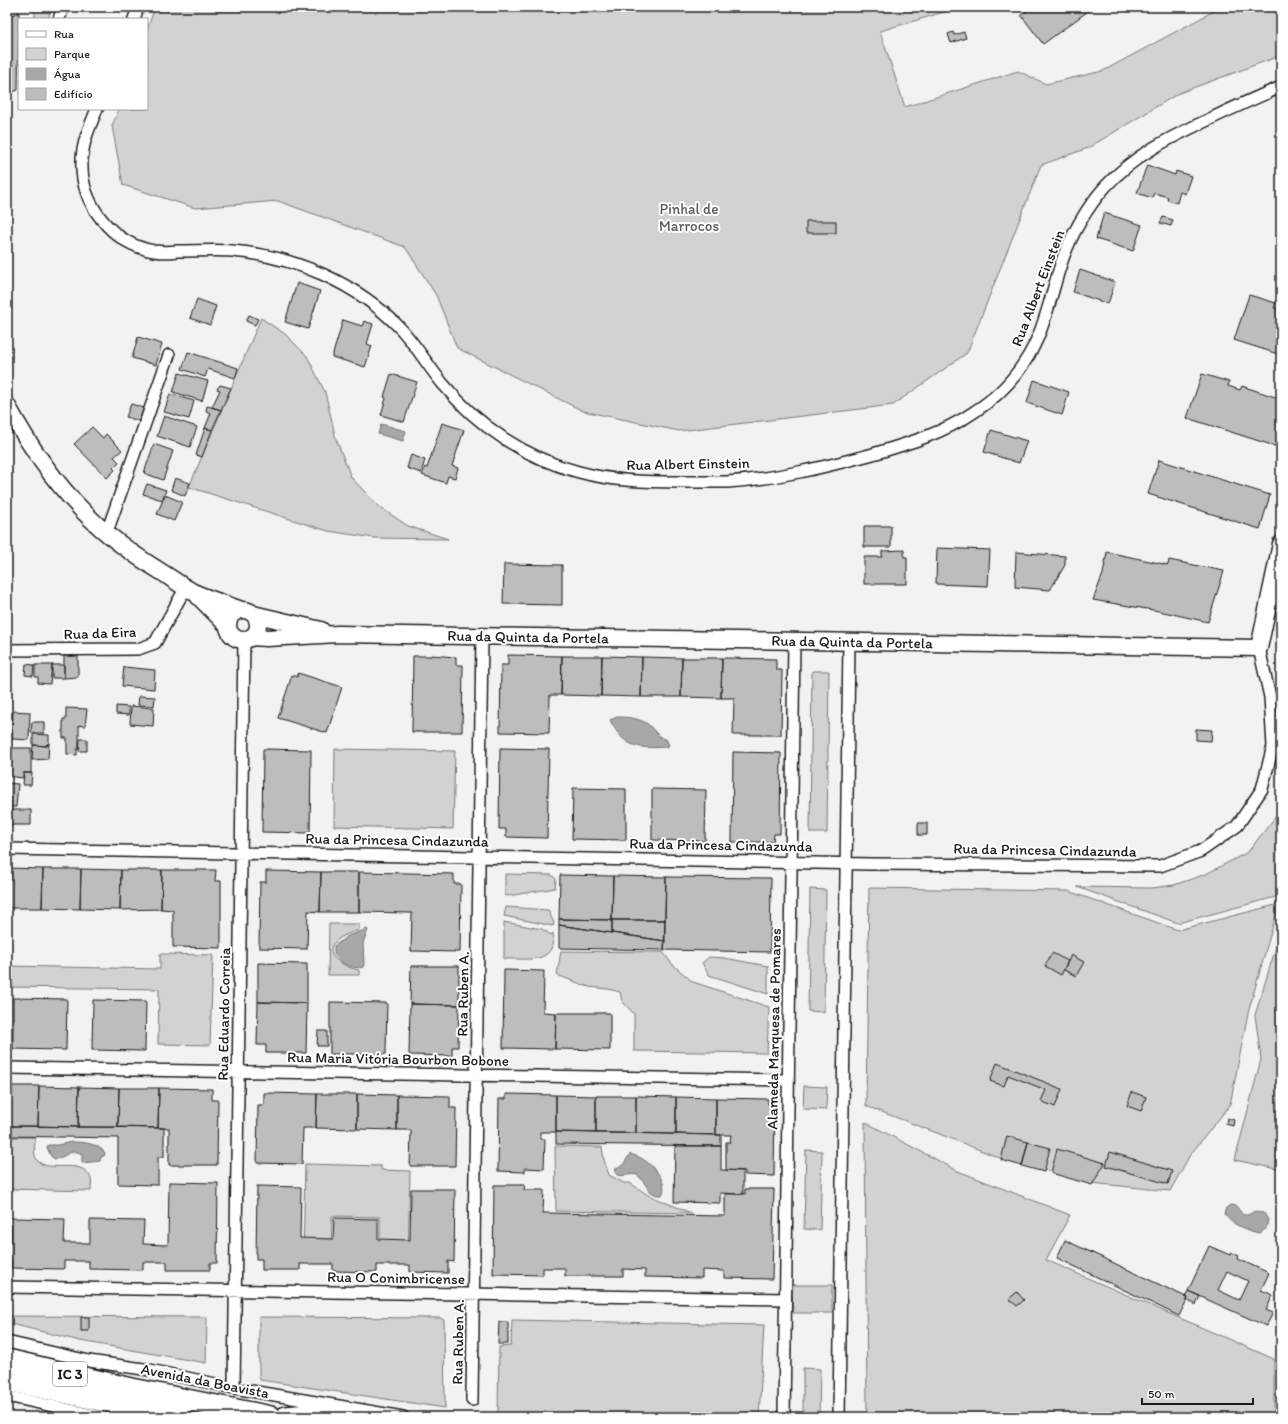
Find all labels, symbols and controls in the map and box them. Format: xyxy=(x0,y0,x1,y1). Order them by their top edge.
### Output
legend xyxy=(18,18,148,110)
text: Rua xyxy=(54,27,74,41)
text: Parque xyxy=(54,47,90,61)
text: Água xyxy=(54,67,80,81)
text: Edifício xyxy=(54,87,93,101)
park label: Pinhal de Marrocos xyxy=(659,200,719,235)
street label: Rua Albert Einstein xyxy=(1007,227,1069,349)
street label: Rua Albert Einstein xyxy=(626,454,750,474)
street label: Rua da Eira xyxy=(63,623,137,643)
street label: Rua da Quinta da Portela xyxy=(447,627,609,647)
street label: Rua da Quinta da Portela xyxy=(771,632,933,652)
street label: Rua da Princesa Cindazunda xyxy=(305,829,489,851)
street label: Rua da Princesa Cindazunda xyxy=(629,834,813,856)
street label: Rua da Princesa Cindazunda xyxy=(953,839,1137,861)
street label: Alameda Marquesa de Pomares xyxy=(763,928,785,1130)
street label: Rua Eduardo Correia xyxy=(214,947,234,1081)
street label: Rua Ruben A. xyxy=(453,951,473,1037)
street label: Rua Maria Vitória Bourbon Bobone xyxy=(287,1048,509,1070)
street label: Rua O Conimbricense xyxy=(327,1268,465,1288)
street label: Rua Ruben A. xyxy=(448,1299,468,1385)
street label: Avenida da Boavista xyxy=(140,1360,271,1402)
road number: IC 3 xyxy=(53,1362,87,1386)
scale bar xyxy=(1142,1380,1253,1406)
text: 50 m xyxy=(1148,1387,1174,1401)

